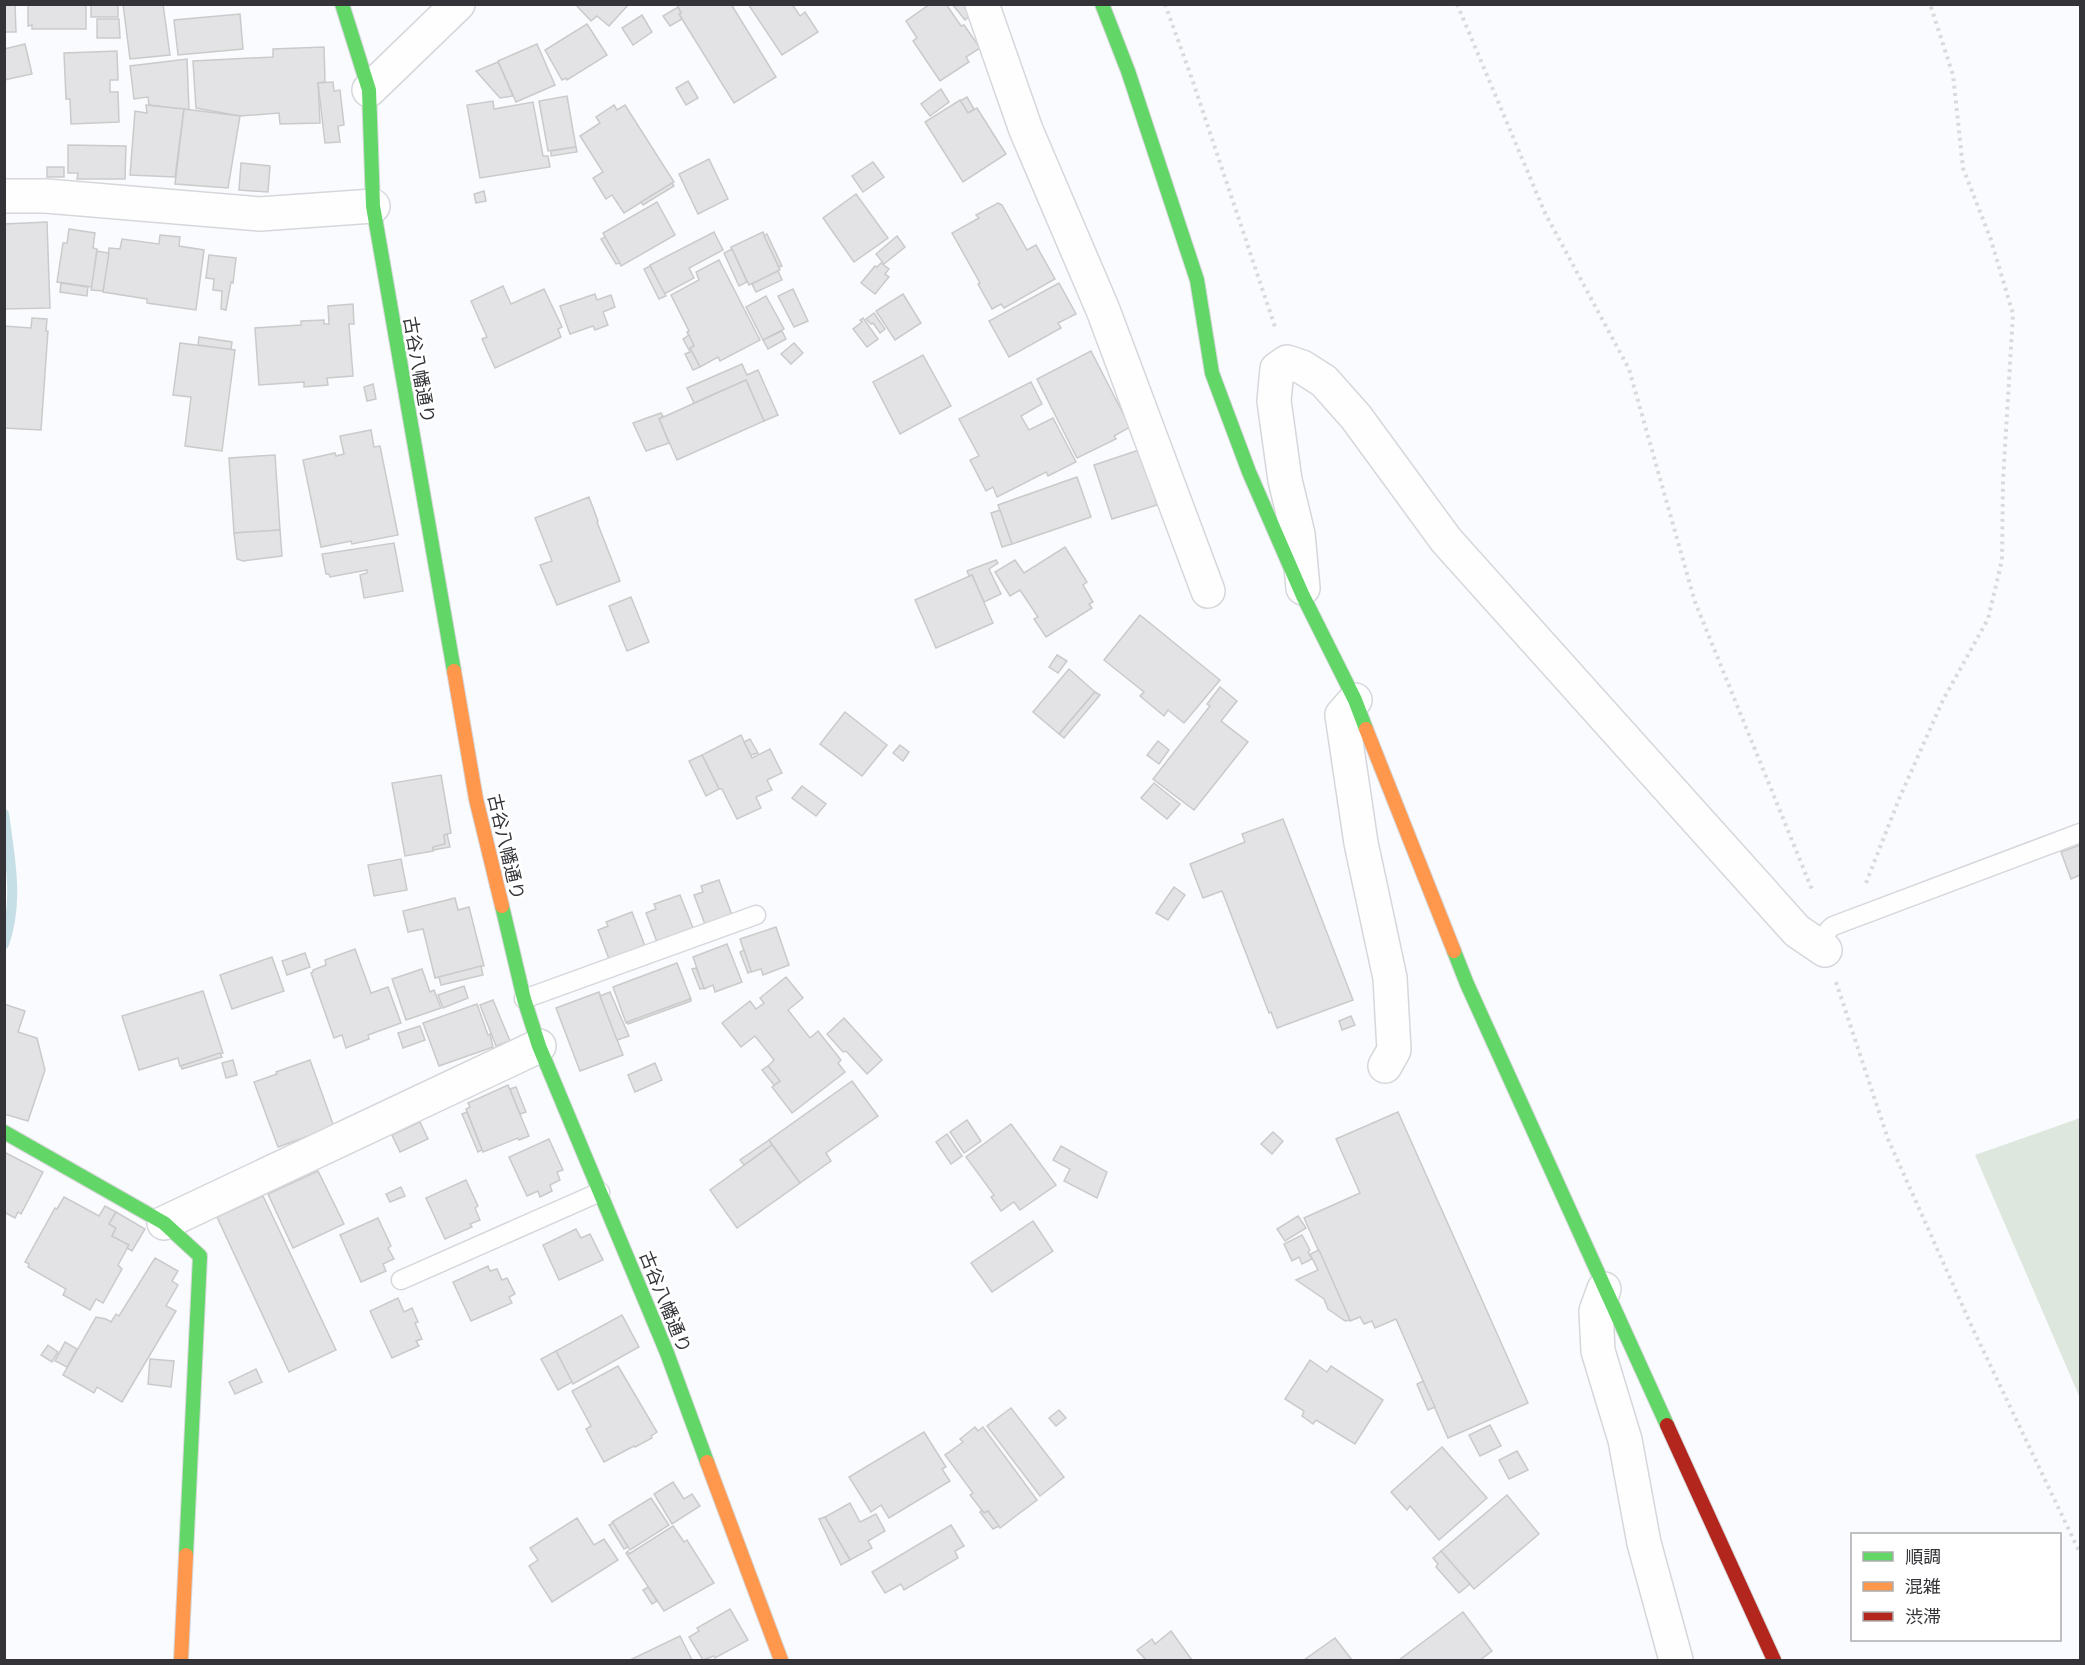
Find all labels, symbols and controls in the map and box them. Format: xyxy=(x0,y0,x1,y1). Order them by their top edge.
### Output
street label: 古谷八幡通り xyxy=(400,315,440,425)
street label: 古谷八幡通り xyxy=(484,792,530,902)
street label: 古谷八幡通り xyxy=(635,1247,696,1356)
legend xyxy=(1851,1533,2061,1641)
text: 順調 xyxy=(1905,1545,1941,1567)
text: 混雑 xyxy=(1905,1575,1941,1597)
text: 渋滞 xyxy=(1905,1605,1941,1627)

